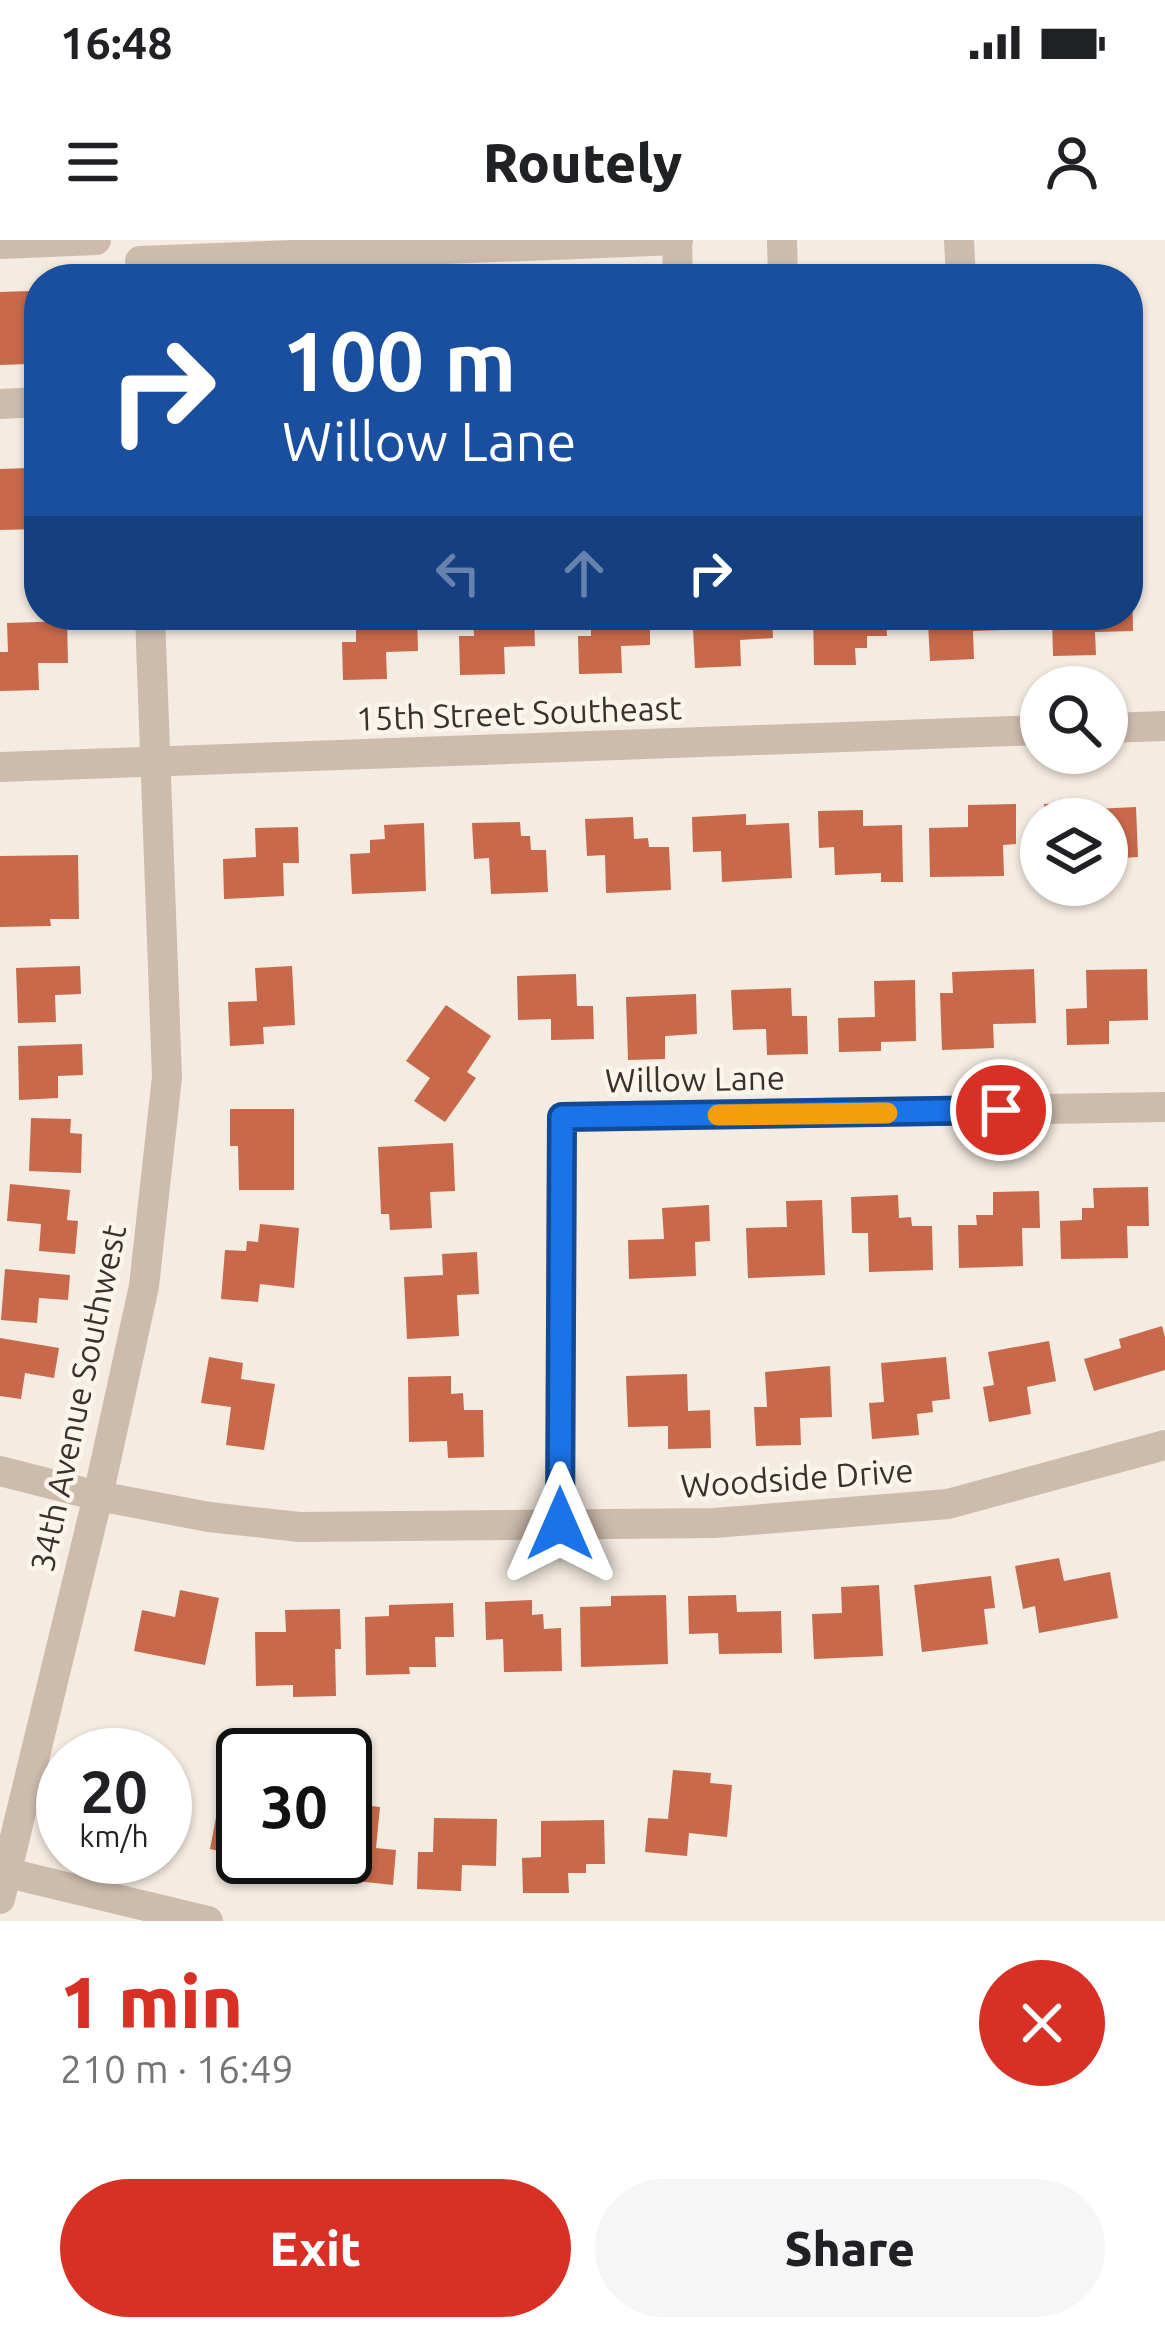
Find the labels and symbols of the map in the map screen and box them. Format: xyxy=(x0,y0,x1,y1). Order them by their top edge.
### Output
street label: 15th Street Southeast xyxy=(355,688,683,737)
street label: Willow Lane xyxy=(605,1058,785,1099)
pin xyxy=(950,1059,1052,1161)
street label: 34th Avenue Southwest xyxy=(23,1221,132,1575)
street label: Woodside Drive xyxy=(679,1451,915,1504)
position arrow xyxy=(497,1461,623,1587)
speed limit sign: 30 xyxy=(216,1728,372,1884)

